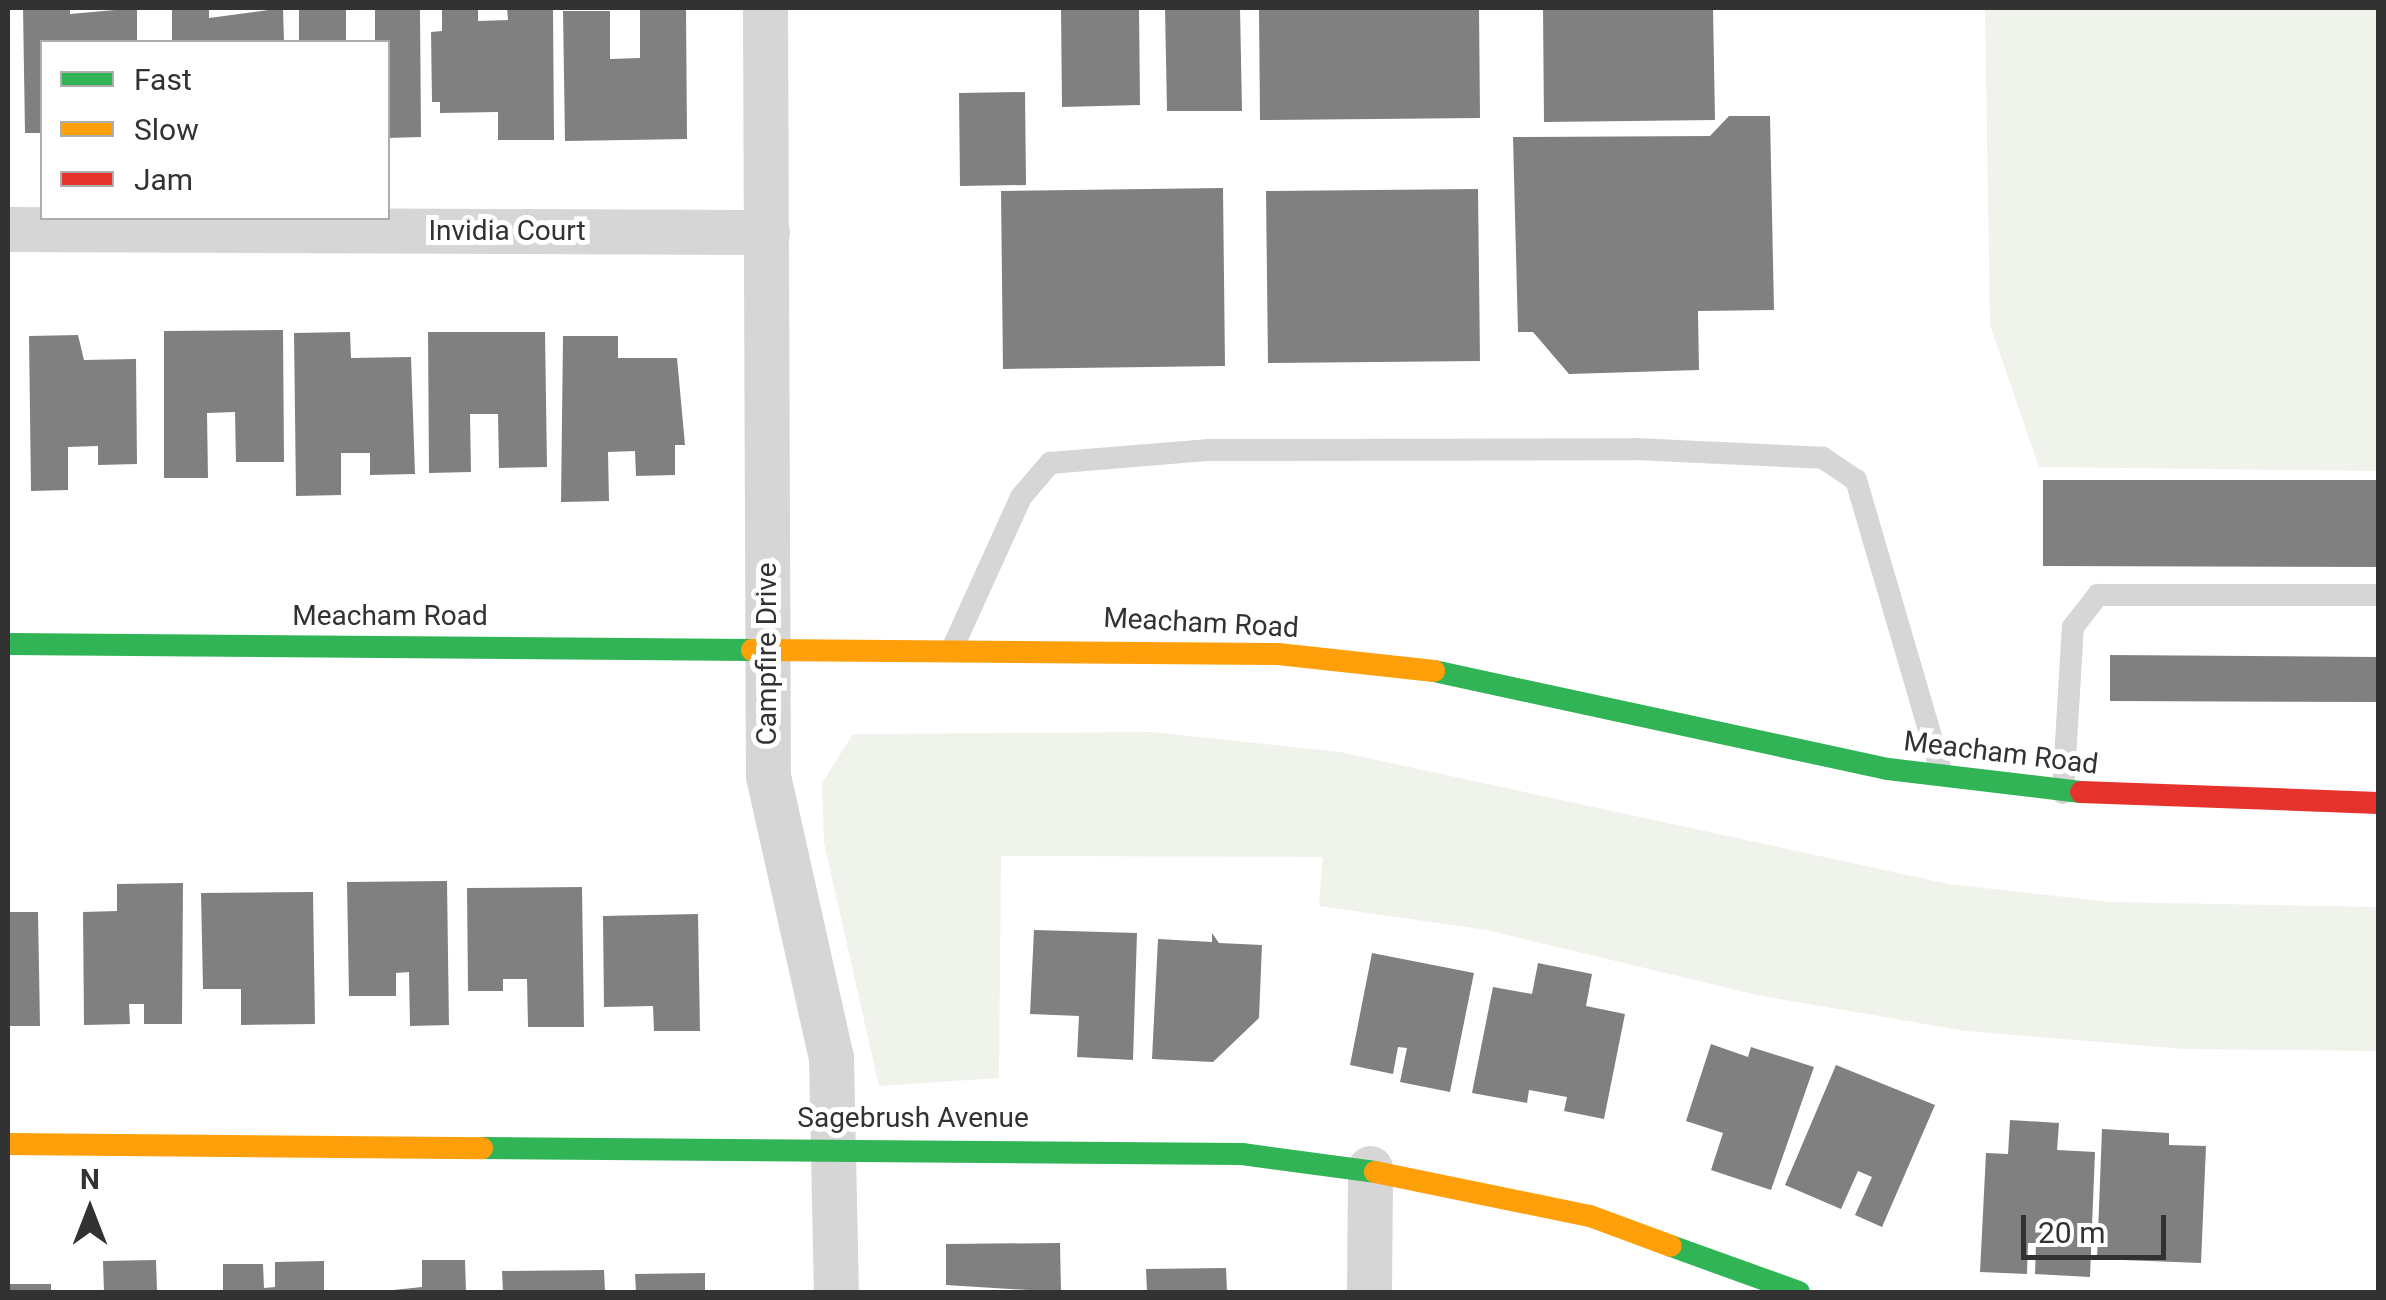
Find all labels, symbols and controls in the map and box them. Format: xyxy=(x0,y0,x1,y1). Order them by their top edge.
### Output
legend xyxy=(40,40,390,220)
text: Fast xyxy=(134,62,192,97)
text: Slow xyxy=(134,112,199,147)
text: Jam xyxy=(134,162,193,197)
street label: Invidia Court xyxy=(428,214,586,248)
street label: Campfire Drive xyxy=(750,562,784,746)
street label: Meacham Road xyxy=(292,599,488,633)
street label: Meacham Road xyxy=(1102,601,1300,645)
street label: Meacham Road xyxy=(1902,724,2100,782)
street label: Sagebrush Avenue xyxy=(797,1101,1029,1135)
north arrow xyxy=(40,1160,140,1260)
text: N xyxy=(80,1163,100,1196)
scale bar xyxy=(2026,1195,2171,1257)
text: 20 m xyxy=(2038,1215,2105,1250)

